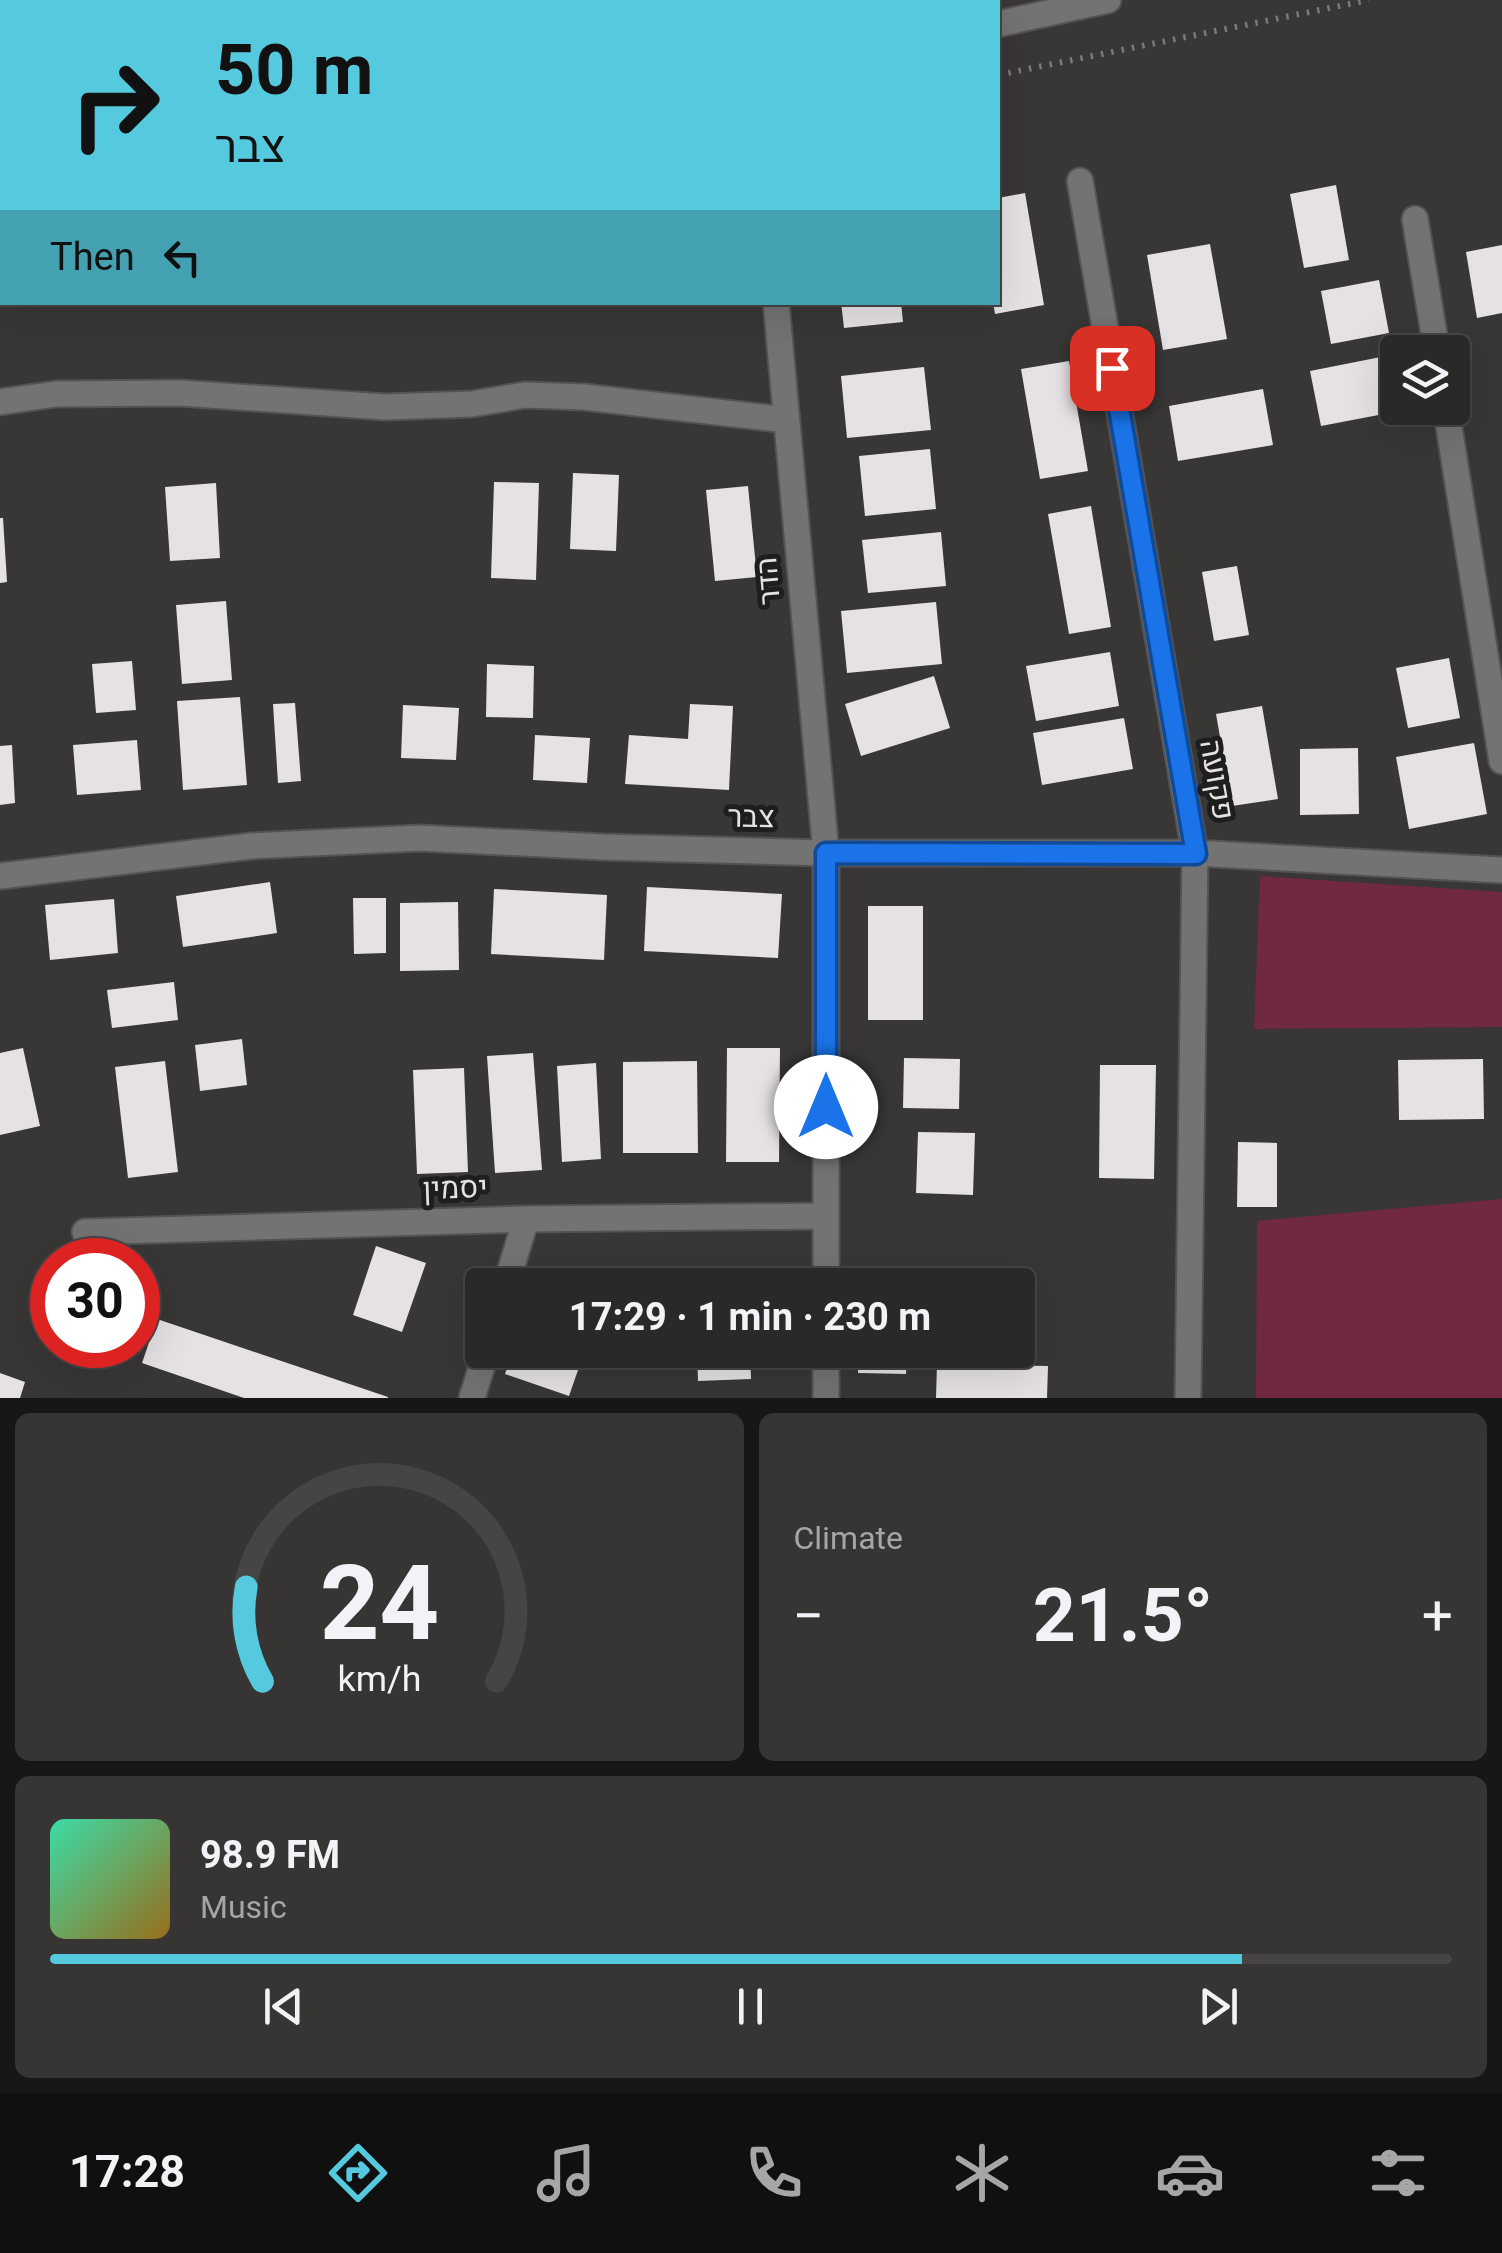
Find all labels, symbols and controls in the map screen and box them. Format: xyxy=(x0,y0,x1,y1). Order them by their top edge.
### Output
text: 50 m xyxy=(215,21,373,123)
icon: right xyxy=(50,40,180,170)
text: צבר xyxy=(215,115,285,181)
text: Then xyxy=(50,230,135,286)
icon: left xyxy=(155,230,210,285)
pin xyxy=(1070,326,1155,411)
map controls xyxy=(1380,335,1470,425)
button: layers xyxy=(1380,335,1470,425)
icon: arrive xyxy=(1085,341,1140,396)
street label: הדר xyxy=(745,555,793,607)
street label: פקועה xyxy=(1187,736,1245,824)
street label: צבר xyxy=(727,796,775,840)
position arrow xyxy=(774,1055,878,1159)
street label: יסמין xyxy=(422,1166,488,1212)
speed limit sign: 30 xyxy=(30,1238,160,1368)
text: 17:29 · 1 min · 230 m xyxy=(569,1290,931,1346)
text: Climate xyxy=(794,1515,903,1562)
text: 24 xyxy=(320,1530,439,1683)
text: 21.5° xyxy=(1033,1562,1213,1673)
text: − xyxy=(794,1577,823,1658)
text: + xyxy=(1422,1577,1452,1658)
text: km/h xyxy=(337,1654,421,1706)
text: 98.9 FM xyxy=(200,1828,340,1884)
text: Music xyxy=(200,1884,287,1931)
icon: previous xyxy=(256,1979,311,2034)
icon: pause xyxy=(723,1979,778,2034)
icon: next xyxy=(1191,1979,1246,2034)
icon: directions xyxy=(323,2138,393,2208)
icon: music xyxy=(531,2138,601,2208)
icon: phone xyxy=(739,2138,809,2208)
icon: climate xyxy=(947,2138,1017,2208)
icon: car xyxy=(1155,2138,1225,2208)
icon: filters xyxy=(1363,2138,1433,2208)
text: 17:28 xyxy=(69,2140,185,2206)

